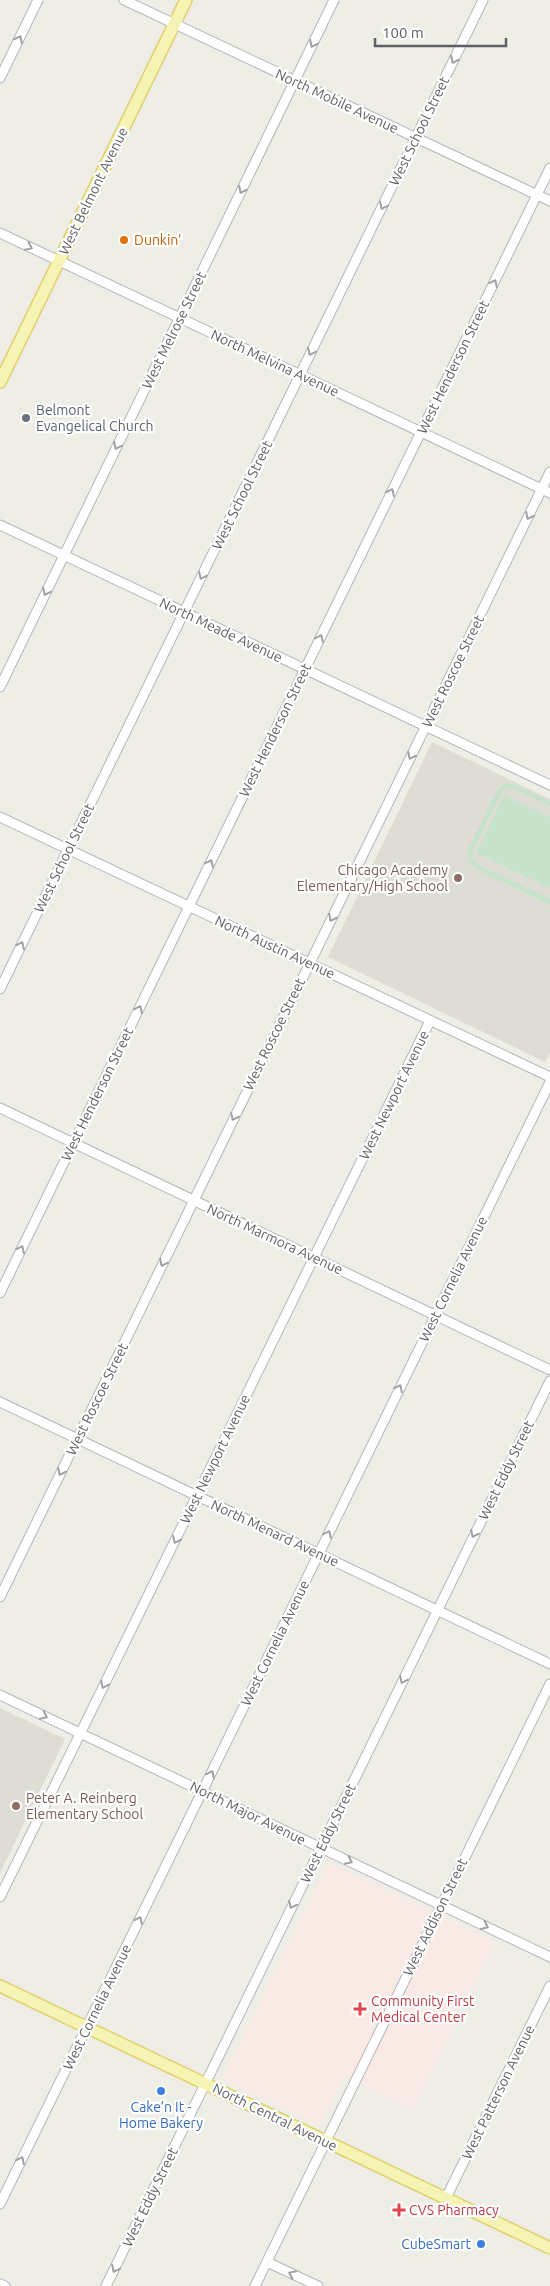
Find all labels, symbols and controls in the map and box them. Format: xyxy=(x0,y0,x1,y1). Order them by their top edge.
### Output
scale bar xyxy=(375,15,506,47)
text: 100 m xyxy=(382,24,424,41)
one-way arrow xyxy=(13,35,23,44)
one-way arrow xyxy=(309,39,319,48)
one-way arrow xyxy=(450,54,460,63)
street label: North Mobile Avenue xyxy=(273,65,401,137)
street label: West School Street xyxy=(386,73,453,188)
street label: West Belmont Avenue xyxy=(55,125,131,257)
one-way arrow xyxy=(238,185,248,194)
one-way arrow xyxy=(379,200,389,209)
place label: Dunkin' xyxy=(134,232,181,248)
marker: Dunkin' xyxy=(118,234,130,246)
one-way arrow xyxy=(24,241,33,251)
street label: West Melrose Street xyxy=(139,268,210,391)
one-way arrow xyxy=(487,279,498,288)
street label: West Henderson Street xyxy=(414,297,493,436)
street label: North Melvina Avenue xyxy=(208,326,342,400)
one-way arrow xyxy=(308,346,318,355)
place label: Belmont Evangelical Church xyxy=(36,402,153,434)
marker: Belmont Evangelical Church xyxy=(20,412,32,424)
street label: West School Street xyxy=(209,437,276,552)
one-way arrow xyxy=(113,441,123,450)
one-way arrow xyxy=(385,488,395,497)
one-way arrow xyxy=(524,511,535,520)
one-way arrow xyxy=(198,571,208,580)
one-way arrow xyxy=(42,587,52,596)
street label: North Meade Avenue xyxy=(157,595,285,665)
street label: West Roscoe Street xyxy=(419,612,487,730)
one-way arrow xyxy=(314,634,324,643)
street label: West Henderson Street xyxy=(236,660,315,799)
one-way arrow xyxy=(407,751,417,760)
street label: West School Street xyxy=(31,800,98,915)
one-way arrow xyxy=(204,859,214,868)
place label: Chicago Academy Elementary/High School xyxy=(297,862,448,894)
marker: Chicago Academy Elementary/High School xyxy=(452,872,464,884)
street label: North Austin Avenue xyxy=(212,912,338,982)
one-way arrow xyxy=(327,913,338,922)
one-way arrow xyxy=(15,941,26,950)
street label: West Roscoe Street xyxy=(240,975,308,1093)
one-way arrow xyxy=(133,1005,143,1014)
street label: West Henderson Street xyxy=(58,1024,137,1163)
street label: West Newport Avenue xyxy=(356,1028,432,1162)
one-way arrow xyxy=(230,1112,240,1121)
street label: North Marmora Avenue xyxy=(205,1200,345,1278)
street label: West Cornelia Avenue xyxy=(416,1214,490,1344)
one-way arrow xyxy=(15,1245,26,1254)
one-way arrow xyxy=(159,1258,169,1267)
street label: West Roscoe Street xyxy=(63,1340,131,1458)
one-way arrow xyxy=(393,1384,403,1393)
street label: West Newport Avenue xyxy=(177,1392,253,1526)
street label: West Eddy Street xyxy=(475,1417,537,1522)
one-way arrow xyxy=(57,1467,67,1476)
street label: North Menard Avenue xyxy=(209,1496,341,1570)
one-way arrow xyxy=(471,1529,481,1538)
one-way arrow xyxy=(322,1530,332,1539)
one-way arrow xyxy=(172,1535,182,1544)
street label: West Cornelia Avenue xyxy=(238,1578,312,1708)
one-way arrow xyxy=(399,1675,409,1684)
one-way arrow xyxy=(100,1680,110,1689)
one-way arrow xyxy=(39,1710,48,1720)
one-way arrow xyxy=(204,1771,214,1780)
street label: North Major Avenue xyxy=(187,1778,309,1848)
street label: West Eddy Street xyxy=(297,1780,359,1885)
place label: Peter A. Reinberg Elementary School xyxy=(26,1790,144,1822)
marker: Peter A. Reinberg Elementary School xyxy=(10,1800,22,1812)
one-way arrow xyxy=(343,1855,352,1865)
street label: West Addison Street xyxy=(400,1855,471,1978)
one-way arrow xyxy=(289,1899,299,1908)
one-way arrow xyxy=(133,1917,143,1926)
one-way arrow xyxy=(480,1920,489,1930)
street label: West Cornelia Avenue xyxy=(60,1942,134,2072)
place label: Community First Medical Center xyxy=(371,1993,475,2025)
marker: Community First Medical Center xyxy=(353,2002,367,2016)
street label: West Patterson Avenue xyxy=(459,2022,537,2162)
street label: North Central Avenue xyxy=(210,2080,340,2154)
marker: Cake’n It - Home Bakery xyxy=(155,2085,167,2097)
place label: Cake’n It - Home Bakery xyxy=(119,2099,203,2131)
street label: West Eddy Street xyxy=(119,2144,181,2249)
one-way arrow xyxy=(15,2156,26,2165)
place label: CVS Pharmacy xyxy=(409,2202,499,2218)
marker: CVS Pharmacy xyxy=(393,2204,405,2216)
place label: CubeSmart xyxy=(401,2236,471,2252)
marker: CubeSmart xyxy=(475,2238,487,2250)
one-way arrow xyxy=(111,2263,121,2272)
one-way arrow xyxy=(288,2270,297,2280)

